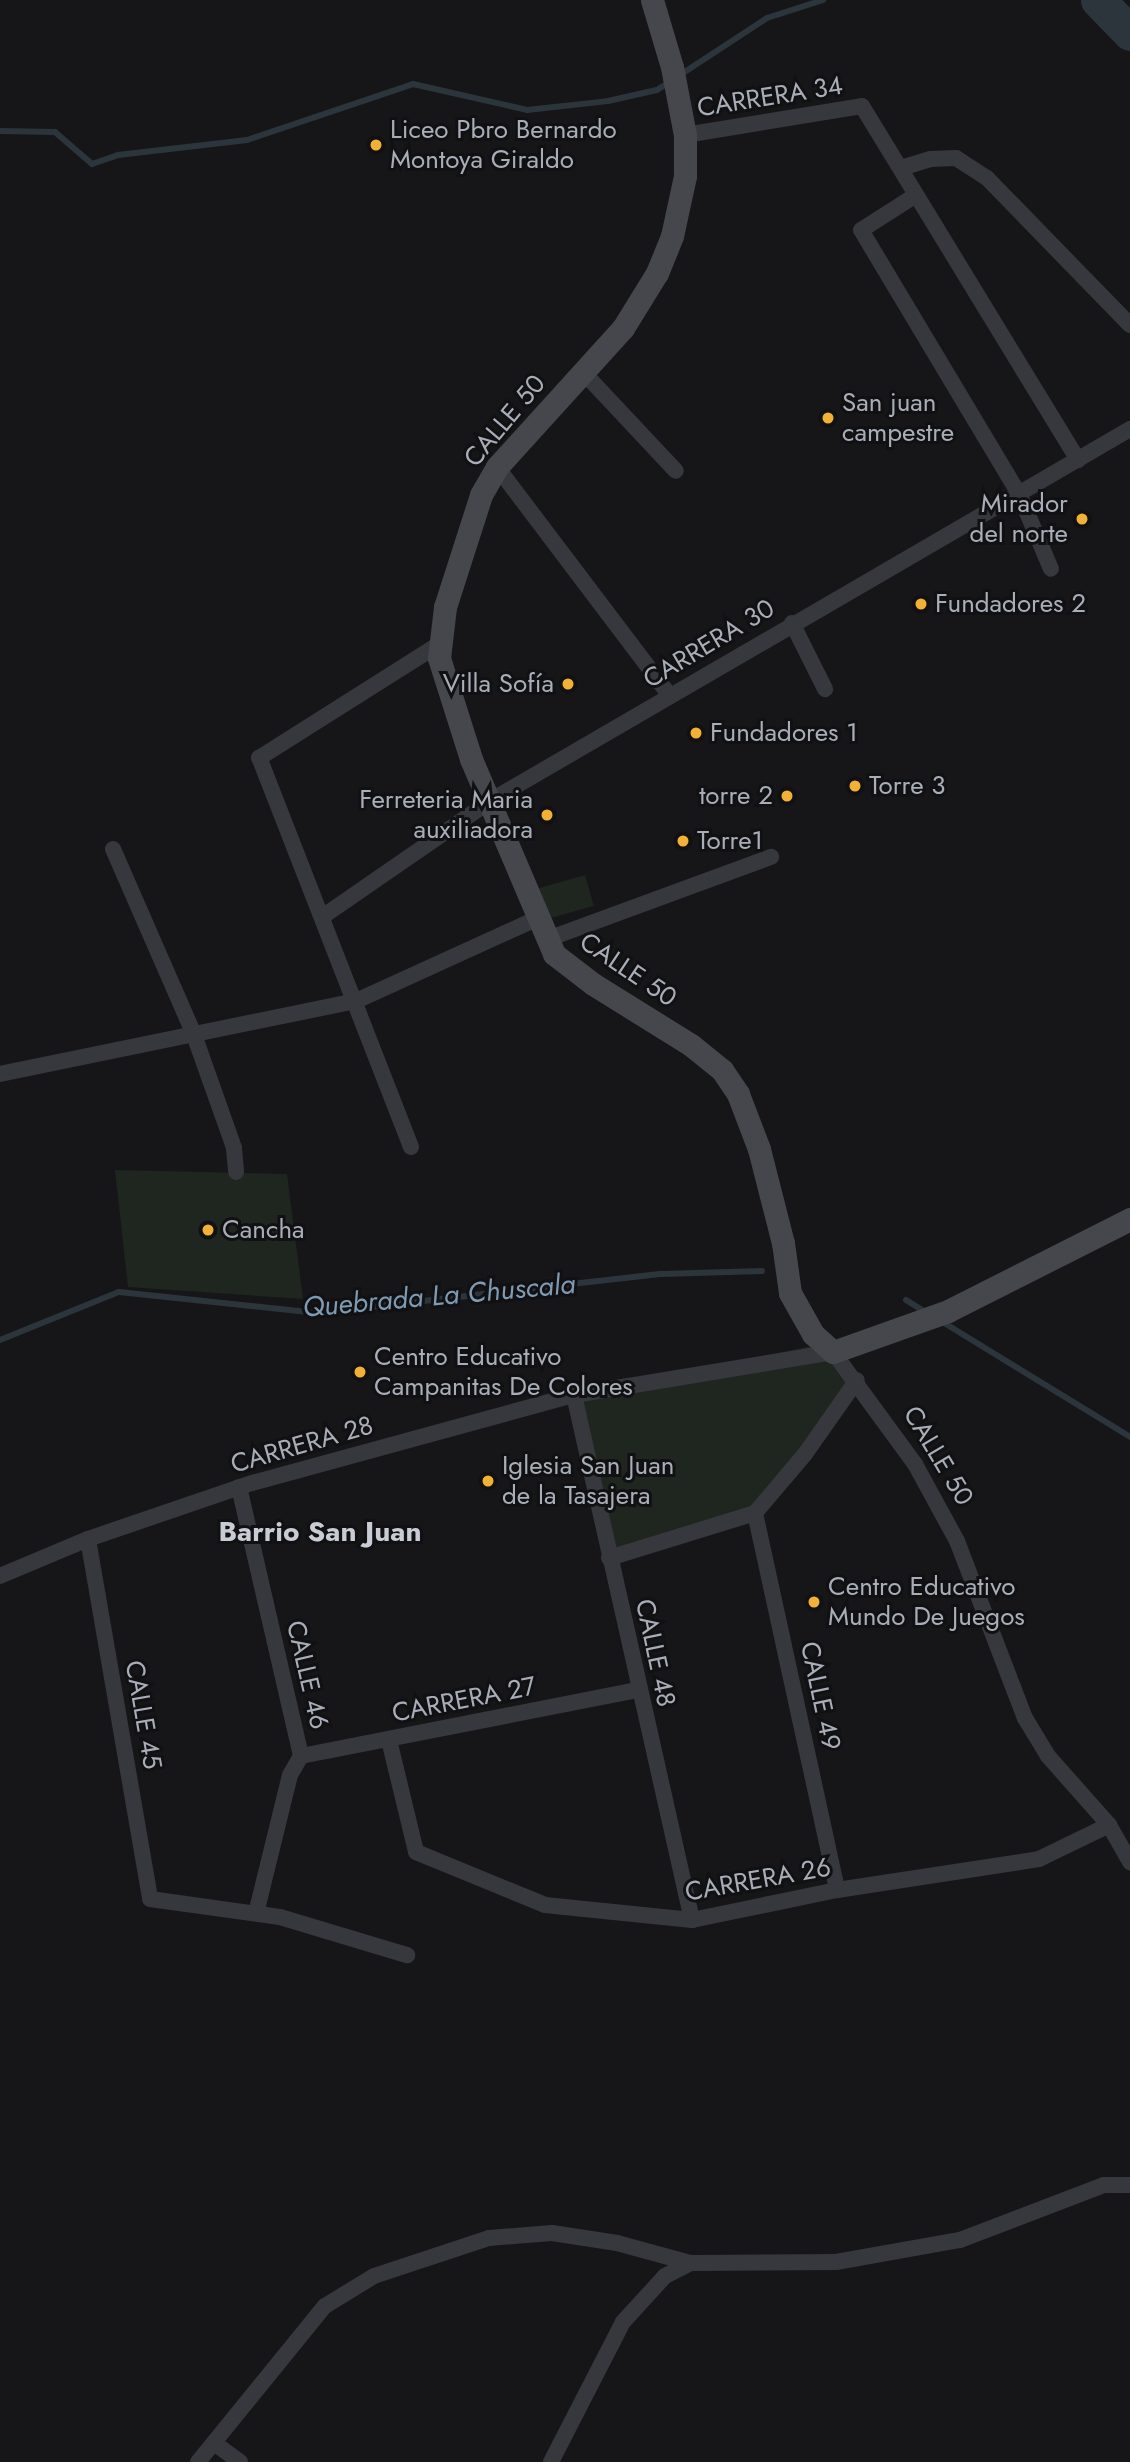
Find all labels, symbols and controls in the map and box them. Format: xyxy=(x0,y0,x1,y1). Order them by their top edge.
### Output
street label: CARRERA 34 xyxy=(695,70,845,124)
place label: Liceo Pbro Bernardo Montoya Giraldo xyxy=(390,114,617,176)
marker: Liceo Pbro Bernardo Montoya Giraldo xyxy=(368,137,384,153)
street label: CALLE 50 xyxy=(458,369,552,473)
place label: San juan campestre xyxy=(842,387,954,448)
marker: San juan campestre xyxy=(820,410,836,426)
place label: Mirador del norte xyxy=(970,488,1068,550)
marker: Mirador del norte xyxy=(1074,511,1090,527)
place label: Fundadores 2 xyxy=(935,588,1086,620)
street label: CARRERA 30 xyxy=(638,593,780,695)
marker: Fundadores 2 xyxy=(913,596,929,612)
place label: Villa Sofía xyxy=(443,668,554,700)
marker: Villa Sofía xyxy=(560,676,576,692)
place label: Fundadores 1 xyxy=(710,717,858,749)
marker: Fundadores 1 xyxy=(688,725,704,741)
place label: Torre 3 xyxy=(869,770,946,802)
marker: Torre 3 xyxy=(847,778,863,794)
place label: torre 2 xyxy=(699,780,773,812)
place label: Ferreteria Maria auxiliadora xyxy=(359,784,533,846)
marker: torre 2 xyxy=(779,788,795,804)
marker: Ferreteria Maria auxiliadora xyxy=(539,807,555,823)
place label: Torre1 xyxy=(697,825,763,857)
marker: Torre1 xyxy=(675,833,691,849)
street label: CALLE 50 xyxy=(574,926,682,1014)
place label: Cancha xyxy=(222,1214,305,1246)
marker: Cancha xyxy=(200,1222,216,1238)
water label: Quebrada La Chuscala xyxy=(301,1267,577,1325)
place label: Centro Educativo Campanitas De Colores xyxy=(374,1341,633,1402)
marker: Centro Educativo Campanitas De Colores xyxy=(352,1364,368,1380)
street label: CALLE 50 xyxy=(896,1401,980,1511)
street label: CARRERA 28 xyxy=(227,1410,377,1480)
place label: Iglesia San Juan de la Tasajera xyxy=(502,1450,674,1512)
marker: Iglesia San Juan de la Tasajera xyxy=(480,1473,496,1489)
district label: Barrio San Juan xyxy=(219,1515,421,1549)
place label: Centro Educativo Mundo De Juegos xyxy=(828,1571,1025,1632)
marker: Centro Educativo Mundo De Juegos xyxy=(806,1594,822,1610)
street label: CALLE 48 xyxy=(628,1596,682,1710)
street label: CALLE 46 xyxy=(279,1618,335,1732)
street label: CALLE 49 xyxy=(793,1639,847,1753)
street label: CALLE 45 xyxy=(118,1658,168,1772)
street label: CARRERA 27 xyxy=(389,1671,539,1729)
street label: CARRERA 26 xyxy=(683,1852,833,1908)

